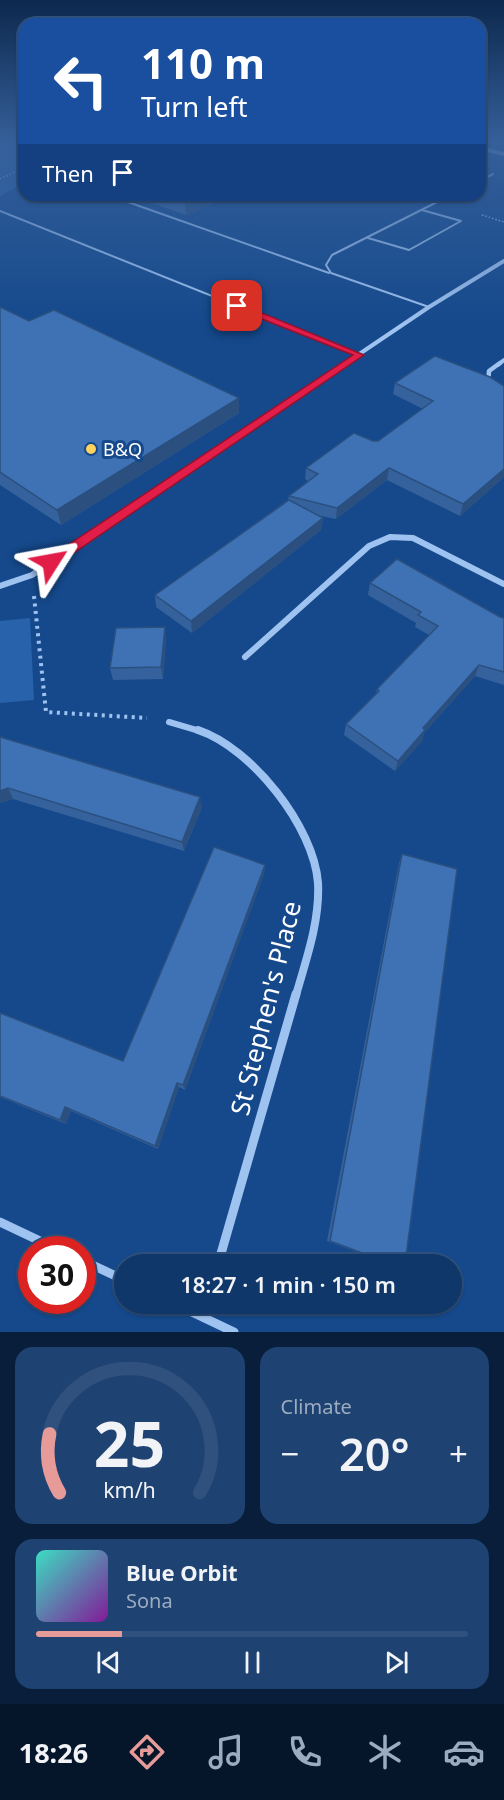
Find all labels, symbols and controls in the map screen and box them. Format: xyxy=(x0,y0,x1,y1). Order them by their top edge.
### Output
text: 110 m xyxy=(141,34,265,91)
icon: left xyxy=(42,42,120,120)
text: Turn left xyxy=(141,88,247,125)
icon: arrive xyxy=(106,156,139,189)
text: Then xyxy=(42,158,94,188)
pin xyxy=(211,280,262,331)
icon: arrive xyxy=(220,289,253,322)
place label: B&Q xyxy=(103,437,142,461)
marker: B&Q xyxy=(84,442,98,456)
position arrow xyxy=(19,530,83,594)
street label: St Stephen's Place xyxy=(221,897,309,1119)
speed limit sign: 30 xyxy=(18,1236,96,1314)
text: 18:27 · 1 min · 150 m xyxy=(180,1269,396,1299)
text: Climate xyxy=(281,1393,352,1420)
text: 25 xyxy=(94,1400,165,1485)
text: 20° xyxy=(339,1423,410,1484)
text: − xyxy=(281,1431,299,1476)
text: + xyxy=(449,1431,468,1476)
text: km/h xyxy=(103,1475,156,1504)
text: Blue Orbit xyxy=(126,1557,238,1587)
text: Sona xyxy=(126,1587,173,1614)
icon: previous xyxy=(92,1646,125,1679)
icon: pause xyxy=(236,1646,269,1679)
icon: next xyxy=(380,1646,413,1679)
icon: directions xyxy=(126,1731,168,1773)
icon: music xyxy=(205,1731,247,1773)
icon: phone xyxy=(284,1731,326,1773)
icon: climate xyxy=(364,1731,406,1773)
icon: car xyxy=(443,1731,485,1773)
text: 18:26 xyxy=(19,1734,88,1771)

